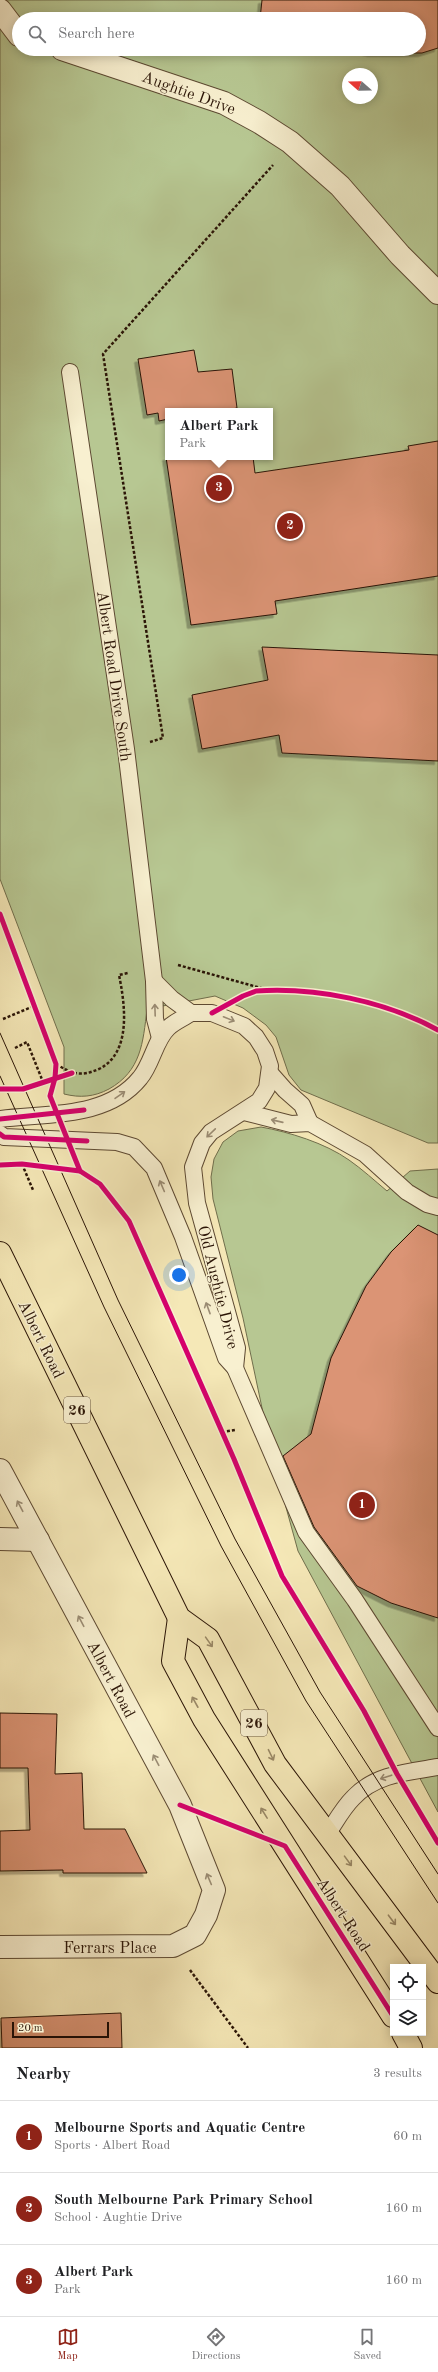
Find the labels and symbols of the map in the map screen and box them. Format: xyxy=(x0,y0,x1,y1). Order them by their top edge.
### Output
north arrow xyxy=(342,68,378,104)
street label: Aughtie Drive xyxy=(139,70,237,118)
pin: 3 xyxy=(206,473,232,503)
pin: 2 xyxy=(277,511,303,541)
street label: Albert Road Drive South xyxy=(93,590,133,763)
one-way arrow xyxy=(151,1004,159,1017)
one-way arrow xyxy=(223,1015,235,1023)
one-way arrow xyxy=(114,1091,125,1099)
one-way arrow xyxy=(271,1117,284,1124)
one-way arrow xyxy=(206,1128,216,1138)
one-way arrow xyxy=(158,1181,165,1193)
street label: Old Aughtie Drive xyxy=(194,1224,240,1351)
your location xyxy=(169,1265,189,1285)
street label: Albert Road xyxy=(15,1298,66,1381)
one-way arrow xyxy=(203,1302,211,1314)
road number: 26 xyxy=(64,1397,90,1423)
pin: 1 xyxy=(349,1490,375,1520)
one-way arrow xyxy=(15,1501,23,1513)
one-way arrow xyxy=(77,1615,84,1627)
one-way arrow xyxy=(205,1636,213,1647)
street label: Albert Road xyxy=(83,1639,137,1721)
one-way arrow xyxy=(191,1697,199,1709)
road number: 26 xyxy=(241,1710,267,1736)
one-way arrow xyxy=(268,1749,275,1761)
one-way arrow xyxy=(151,1755,159,1767)
one-way arrow xyxy=(380,1774,393,1781)
one-way arrow xyxy=(260,1808,268,1819)
one-way arrow xyxy=(344,1856,352,1867)
one-way arrow xyxy=(205,1873,212,1885)
street label: Albert Road xyxy=(313,1875,372,1955)
one-way arrow xyxy=(388,1915,396,1926)
street label: Ferrars Place xyxy=(63,1941,157,1957)
scale bar xyxy=(12,2020,109,2039)

